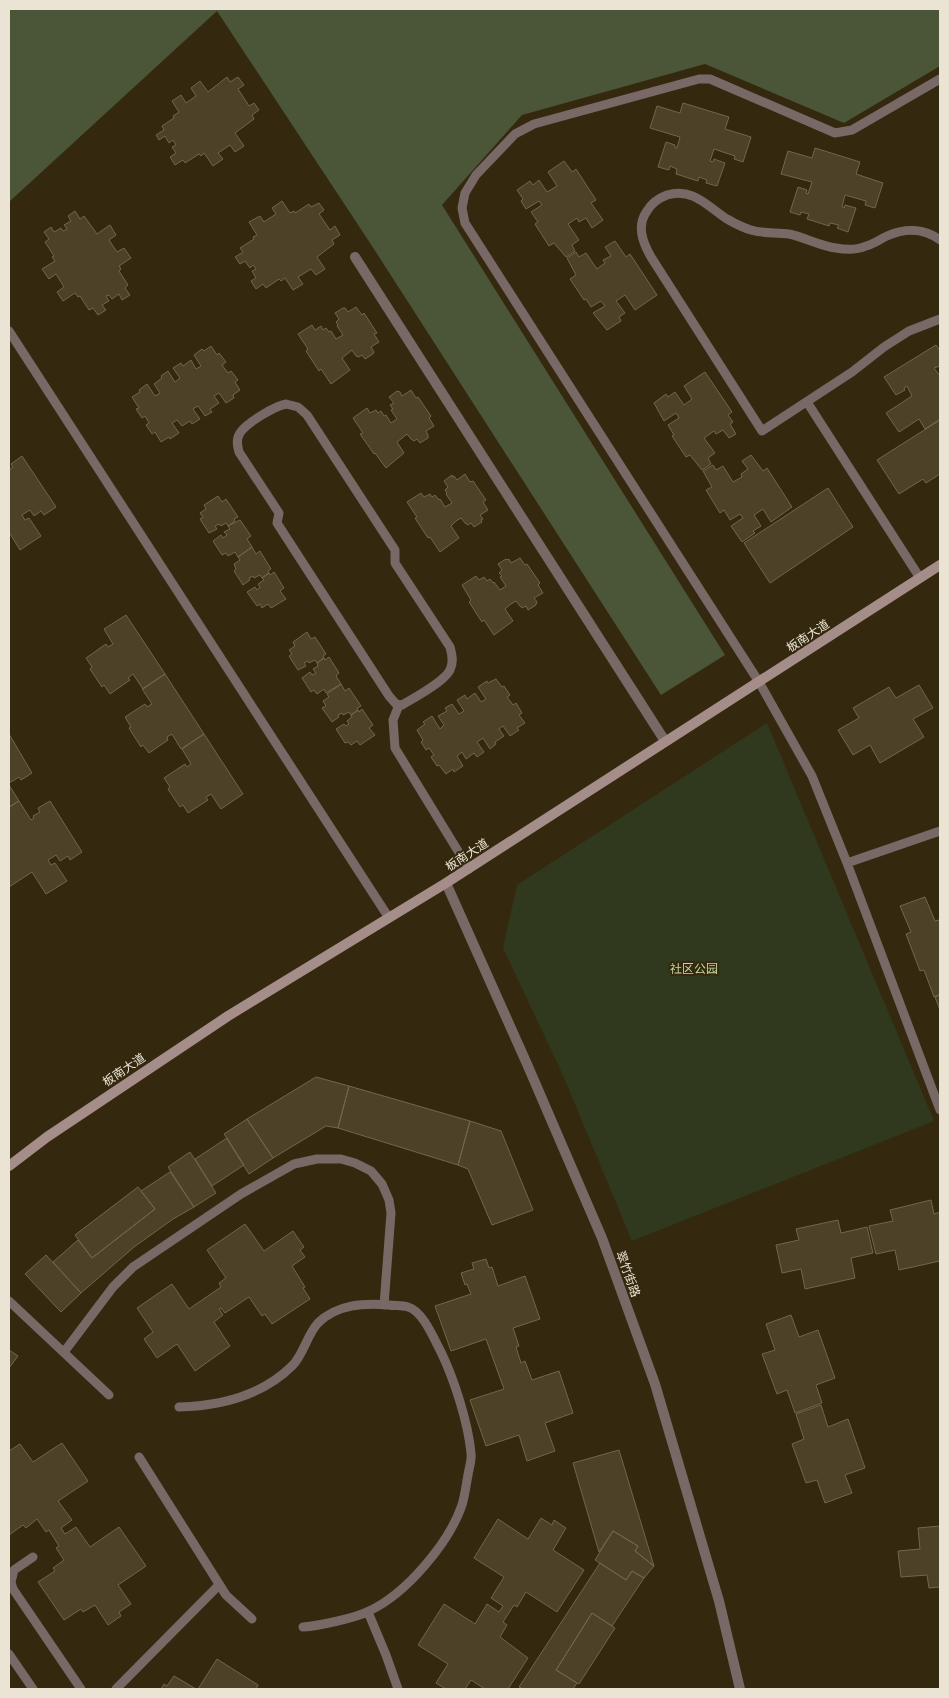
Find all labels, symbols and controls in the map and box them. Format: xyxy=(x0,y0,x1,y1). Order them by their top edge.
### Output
street label: 板南大道 xyxy=(784,617,832,655)
street label: 板南大道 xyxy=(443,836,491,874)
park label: 社区公园 xyxy=(670,962,718,976)
street label: 板南大道 xyxy=(100,1051,148,1089)
street label: 翠竹街路 xyxy=(613,1249,643,1299)

